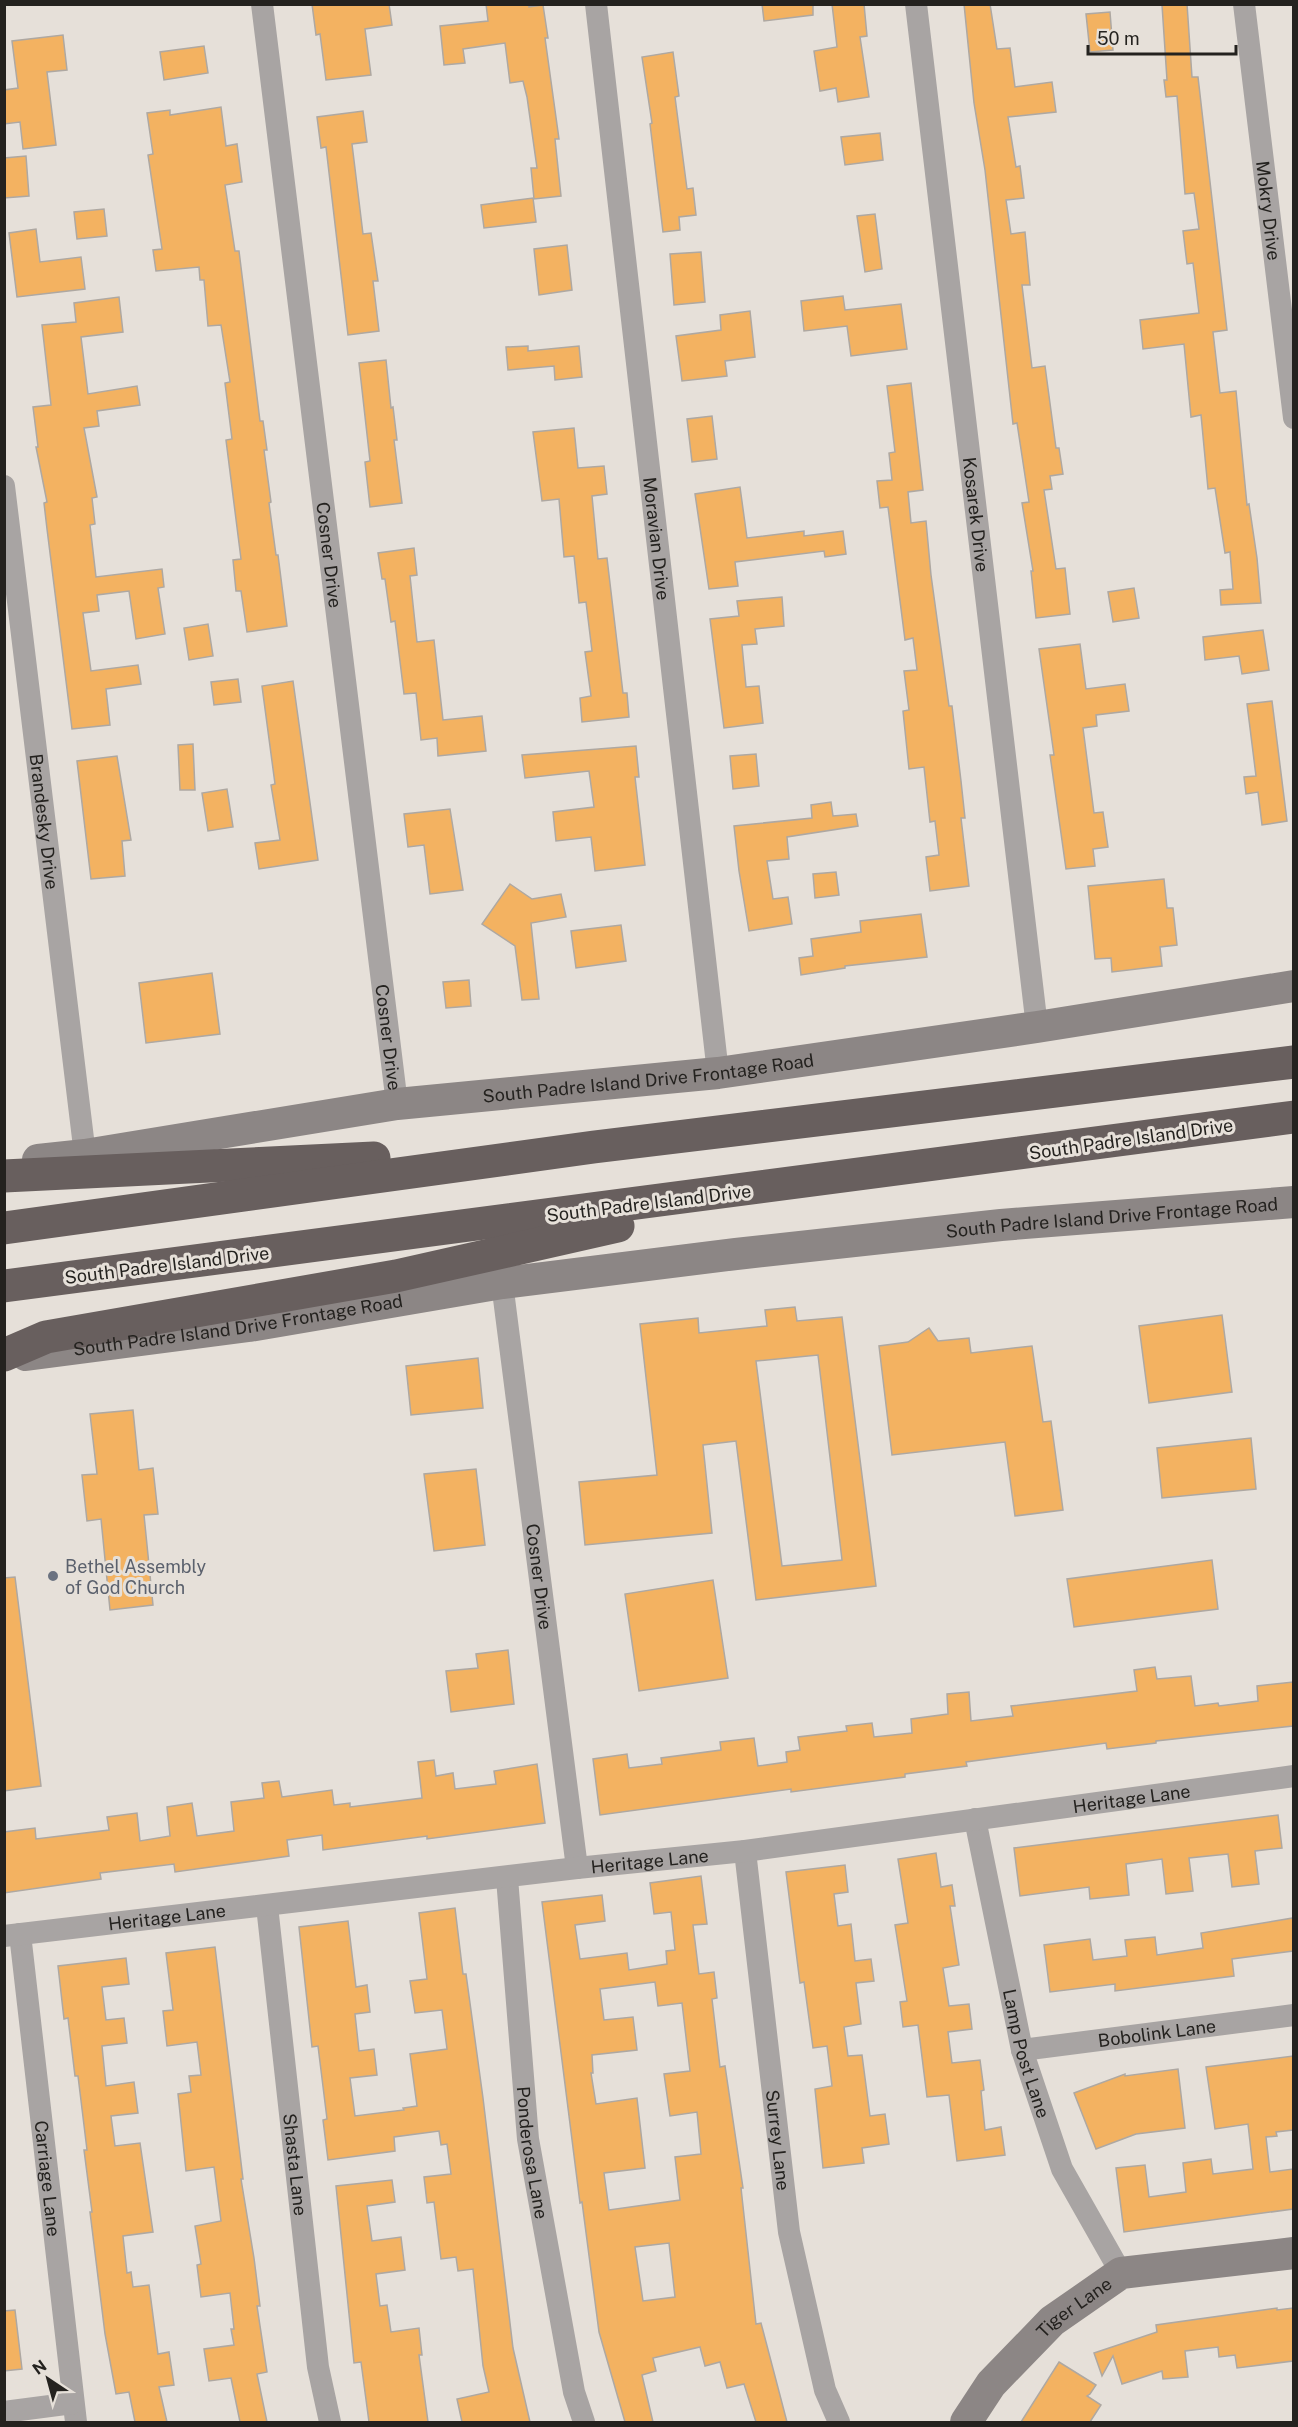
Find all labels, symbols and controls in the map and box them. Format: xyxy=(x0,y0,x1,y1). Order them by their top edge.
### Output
scale bar xyxy=(1088,18,1236,56)
text: 50 m xyxy=(1097,28,1140,49)
street label: Mokry Drive xyxy=(1252,159,1285,262)
street label: Kosarek Drive xyxy=(959,456,994,573)
street label: Moravian Drive xyxy=(640,476,674,601)
street label: Cosner Drive xyxy=(313,501,347,609)
street label: Brandesky Drive xyxy=(26,752,63,891)
street label: Cosner Drive xyxy=(372,983,406,1091)
street label: South Padre Island Drive Frontage Road xyxy=(482,1049,815,1106)
street label: South Padre Island Drive xyxy=(1028,1114,1234,1164)
street label: South Padre Island Drive xyxy=(546,1180,752,1226)
street label: South Padre Island Drive Frontage Road xyxy=(945,1193,1279,1241)
street label: South Padre Island Drive xyxy=(64,1242,270,1288)
street label: South Padre Island Drive Frontage Road xyxy=(72,1290,404,1359)
street label: Cosner Drive xyxy=(522,1522,557,1631)
place label: Bethel Assembly of God Church xyxy=(65,1556,207,1598)
marker: Bethel Assembly of God Church xyxy=(46,1569,60,1583)
street label: Heritage Lane xyxy=(1071,1780,1192,1817)
street label: Heritage Lane xyxy=(590,1844,710,1877)
street label: Heritage Lane xyxy=(107,1899,227,1934)
street label: Lamp Post Lane xyxy=(999,1987,1055,2120)
street label: Bobolink Lane xyxy=(1097,2015,1217,2051)
street label: Ponderosa Lane xyxy=(513,2085,553,2221)
street label: Surrey Lane xyxy=(762,2089,795,2192)
street label: Shasta Lane xyxy=(279,2112,312,2217)
street label: Carriage Lane xyxy=(31,2119,65,2238)
street label: Tiger Lane xyxy=(1032,2272,1115,2341)
north arrow xyxy=(18,2349,78,2409)
text: N xyxy=(29,2356,50,2379)

